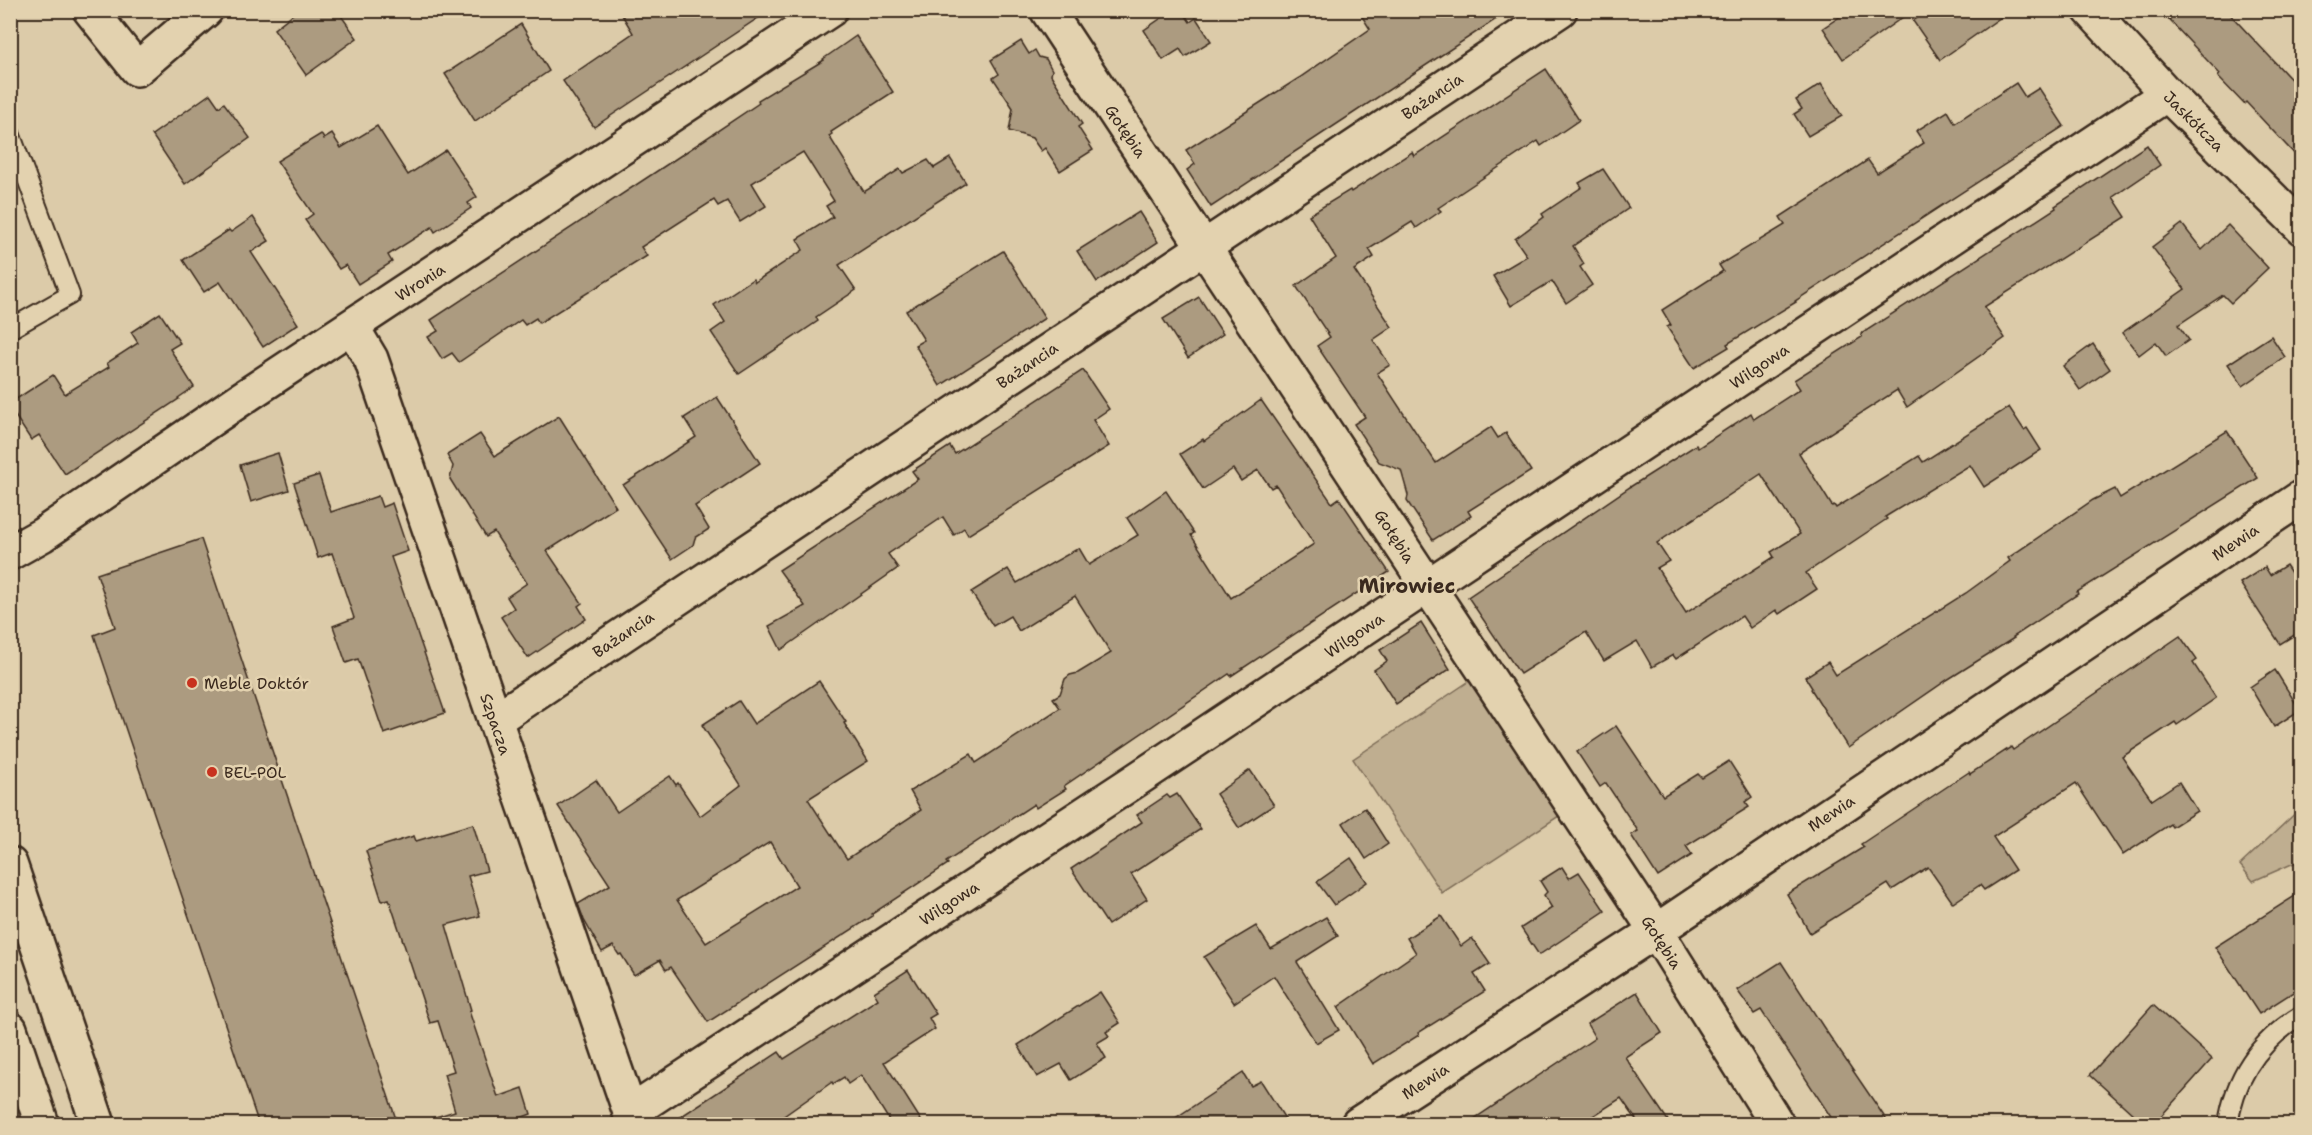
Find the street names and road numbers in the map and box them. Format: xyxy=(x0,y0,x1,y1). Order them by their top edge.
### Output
street label: Bażancia xyxy=(1397,68,1467,125)
street label: Jaskółcza xyxy=(2159,86,2229,156)
street label: Gołębia xyxy=(1100,101,1151,162)
street label: Wronia xyxy=(391,259,449,306)
street label: Bażancia xyxy=(992,337,1062,394)
street label: Wilgowa xyxy=(1726,339,1793,394)
street label: Gołębia xyxy=(1369,505,1420,567)
street label: Mewia xyxy=(2208,519,2263,566)
street label: Bażancia xyxy=(588,606,658,663)
street label: Wilgowa xyxy=(1321,608,1388,663)
street label: Szpacza xyxy=(475,691,516,758)
street label: Mewia xyxy=(1804,790,1859,837)
street label: Wilgowa xyxy=(915,876,983,930)
street label: Gołębia xyxy=(1636,911,1687,973)
street label: Mewia xyxy=(1398,1058,1453,1104)

